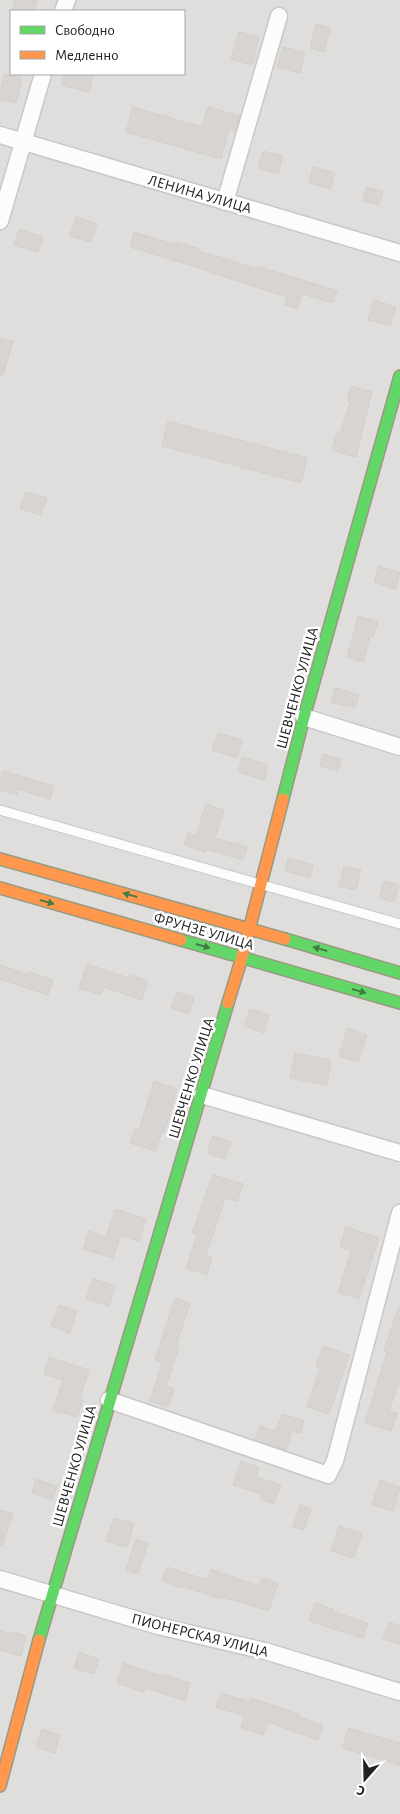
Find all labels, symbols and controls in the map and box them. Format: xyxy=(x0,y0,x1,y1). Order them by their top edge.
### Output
legend xyxy=(10,10,185,75)
text: Свободно xyxy=(55,23,115,38)
text: Медленно xyxy=(55,48,119,63)
street label: ЛЕНИНА УЛИЦА xyxy=(146,173,253,216)
street label: ШЕВЧЕНКО УЛИЦА xyxy=(274,625,321,751)
one-way arrow xyxy=(122,891,137,899)
one-way arrow xyxy=(39,898,54,906)
street label: ФРУНЗЕ УЛИЦА xyxy=(152,910,256,953)
one-way arrow xyxy=(196,942,211,950)
one-way arrow xyxy=(312,945,327,953)
one-way arrow xyxy=(352,988,367,996)
street label: ШЕВЧЕНКО УЛИЦА xyxy=(166,1016,217,1140)
street label: ШЕВЧЕНКО УЛИЦА xyxy=(50,1404,99,1528)
street label: ПИОНЕРСКАЯ УЛИЦА xyxy=(130,1611,270,1660)
north arrow xyxy=(340,1754,390,1804)
text: С xyxy=(355,1782,367,1798)

